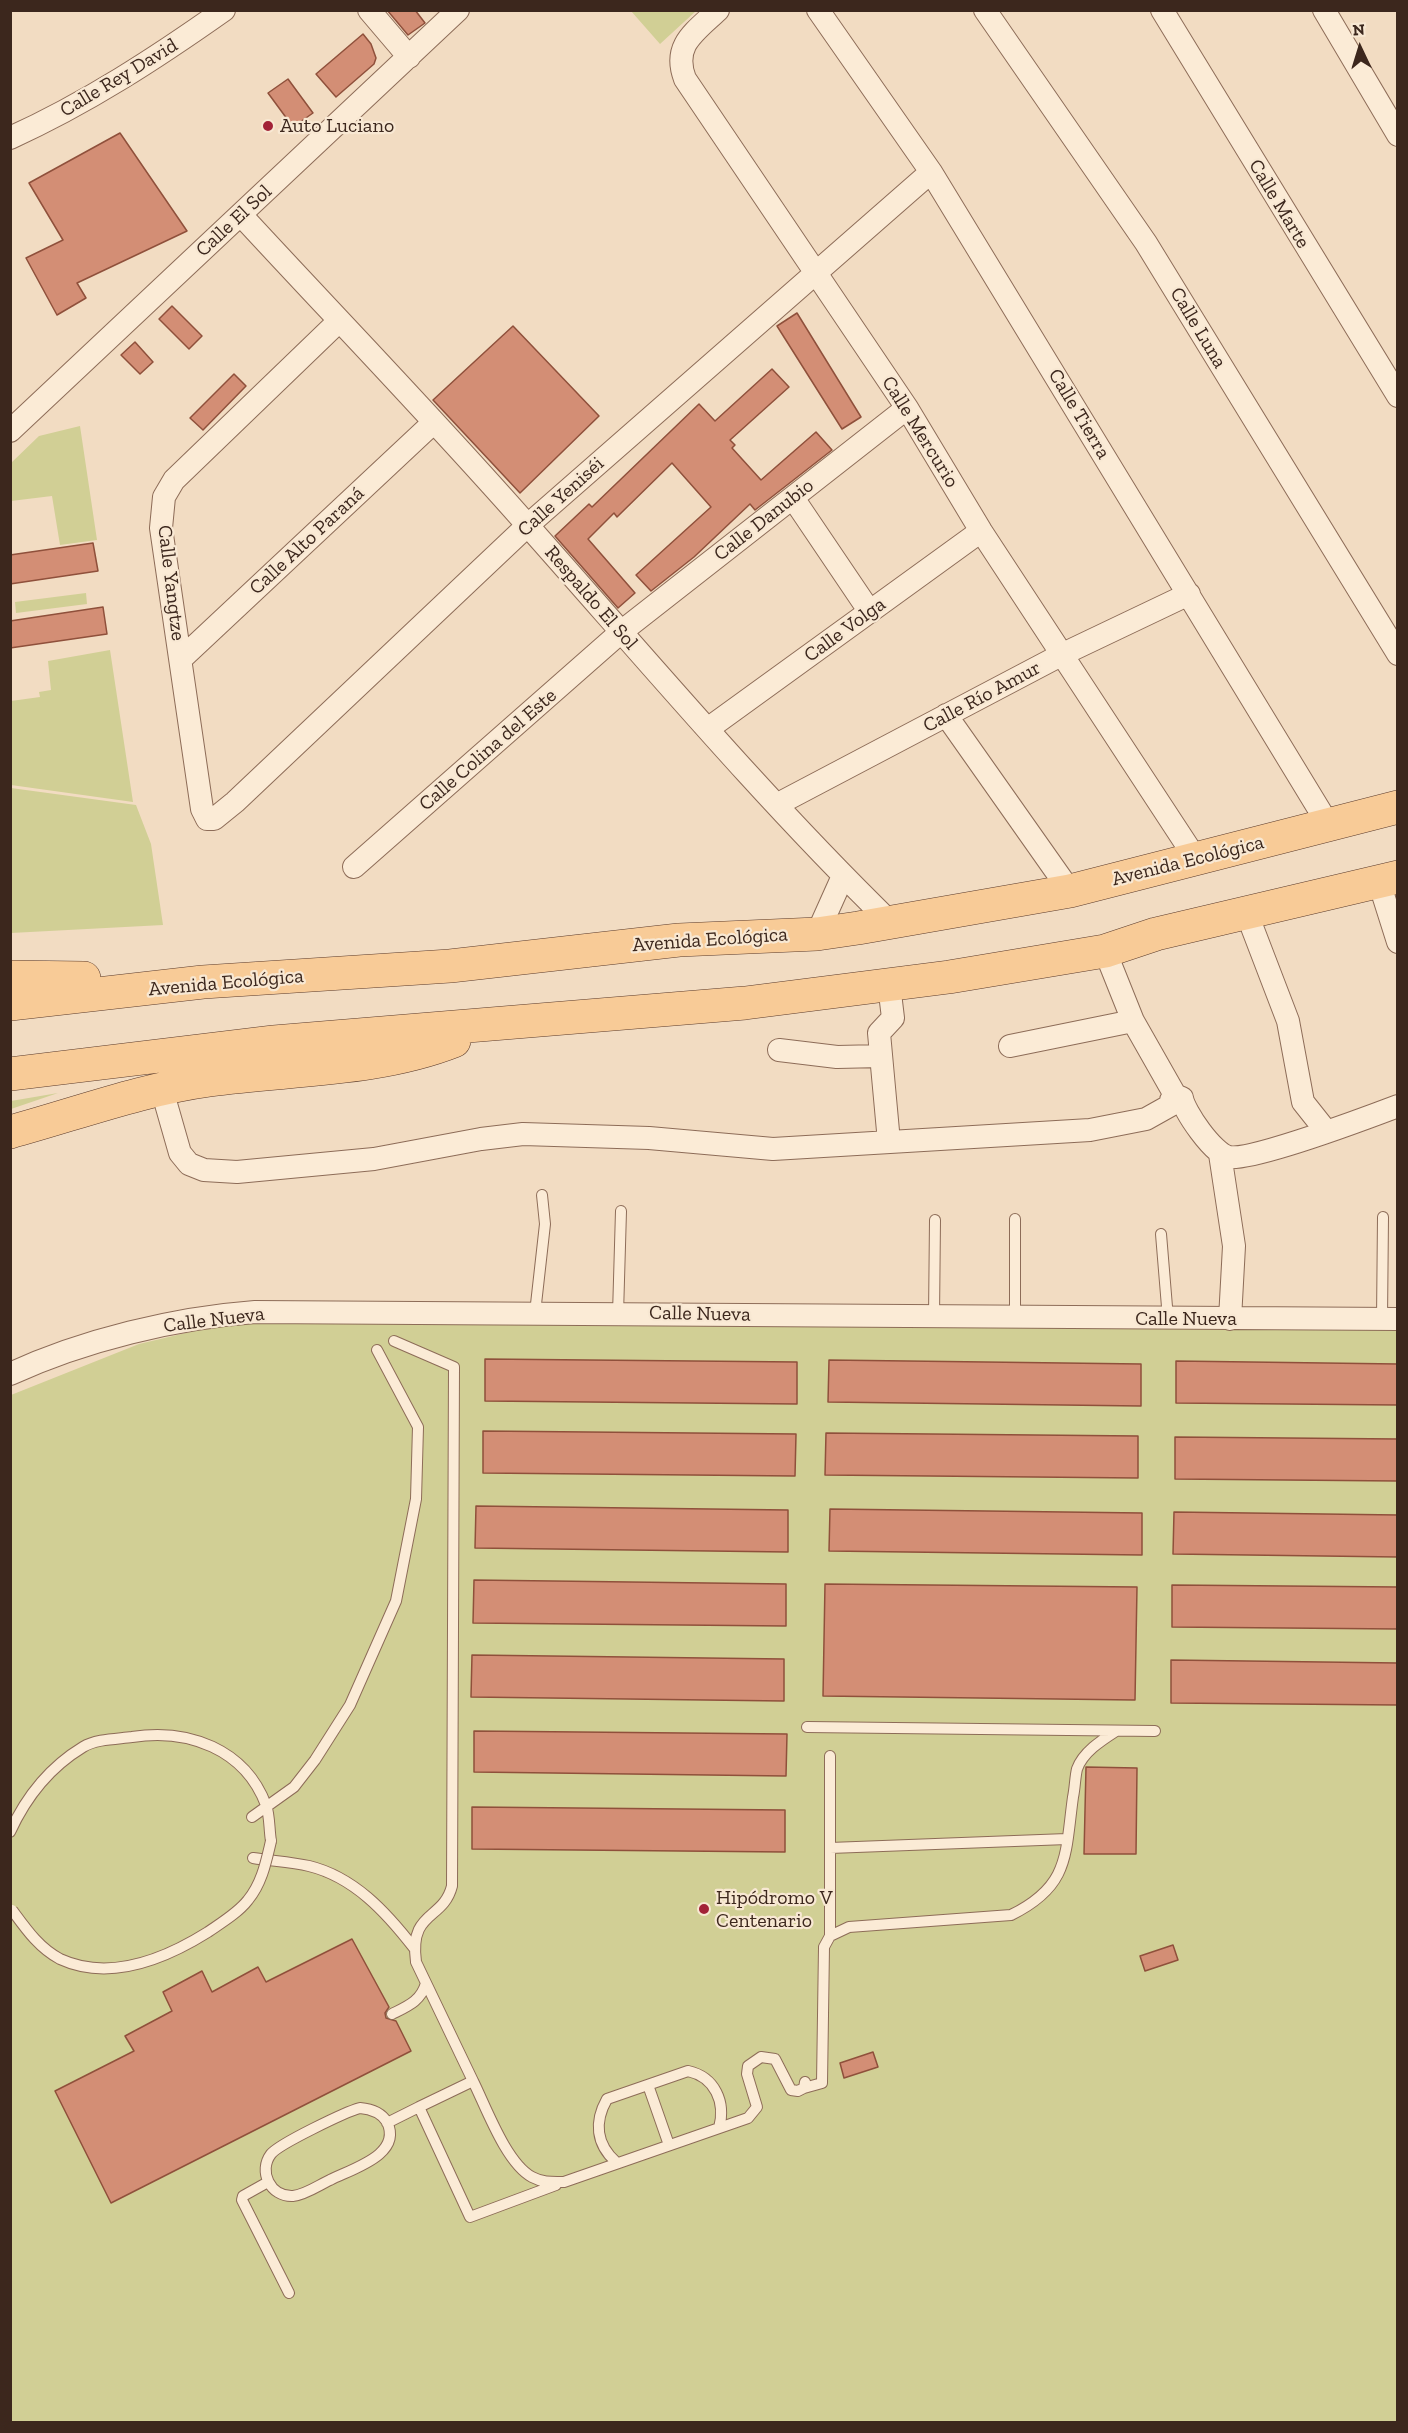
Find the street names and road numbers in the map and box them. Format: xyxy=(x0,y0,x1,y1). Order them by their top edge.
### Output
street label: Calle Rey David xyxy=(56,33,182,123)
street label: Calle Marte xyxy=(1243,155,1315,253)
street label: Calle El Sol xyxy=(191,180,277,262)
street label: Calle Luna xyxy=(1164,283,1232,373)
street label: Calle Tierra xyxy=(1043,365,1115,463)
street label: Calle Mercurio xyxy=(876,372,964,492)
street label: Calle Yeniséi xyxy=(513,452,609,542)
street label: Calle Danubio xyxy=(709,474,819,566)
street label: Calle Alto Paraná xyxy=(245,482,369,600)
street label: Calle Yangtze xyxy=(152,524,190,642)
street label: Respaldo El Sol xyxy=(539,541,643,655)
street label: Calle Volga xyxy=(800,592,890,668)
street label: Calle Río Amur xyxy=(919,656,1045,738)
street label: Calle Colina del Este xyxy=(414,684,562,816)
street label: Avenida Ecológica xyxy=(1110,831,1266,891)
street label: Avenida Ecológica xyxy=(631,923,789,957)
street label: Avenida Ecológica xyxy=(147,964,305,1002)
street label: Calle Nueva xyxy=(649,1301,751,1327)
street label: Calle Nueva xyxy=(162,1302,266,1338)
street label: Calle Nueva xyxy=(1135,1307,1237,1331)

